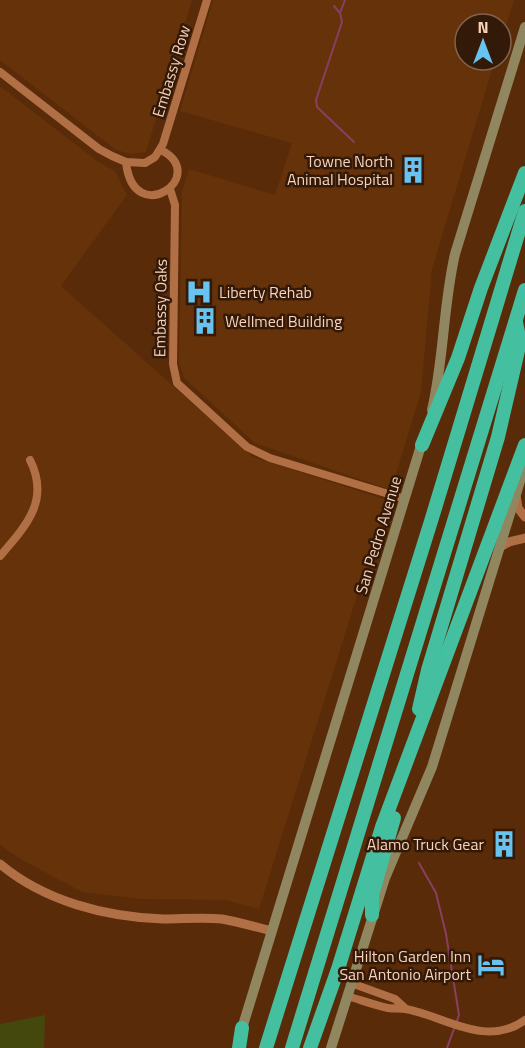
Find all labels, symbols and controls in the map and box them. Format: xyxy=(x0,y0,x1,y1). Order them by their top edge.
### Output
north arrow xyxy=(453,12,513,72)
text: N xyxy=(477,15,489,39)
street label: Embassy Row xyxy=(146,22,196,120)
place label: Towne North Animal Hospital xyxy=(287,149,393,191)
building icon: Towne North Animal Hospital xyxy=(398,155,428,185)
street label: Embassy Oaks xyxy=(147,259,173,357)
hospital icon: Liberty Rehab xyxy=(184,277,214,307)
place label: Liberty Rehab xyxy=(219,280,312,304)
building icon: Wellmed Building xyxy=(190,306,220,336)
place label: Wellmed Building xyxy=(225,309,342,333)
street label: San Pedro Avenue xyxy=(349,473,407,597)
building icon: Alamo Truck Gear xyxy=(489,829,519,859)
place label: Alamo Truck Gear xyxy=(367,832,484,856)
place label: Hilton Garden Inn San Antonio Airport xyxy=(339,944,471,986)
hotel icon: Hilton Garden Inn San Antonio Airport xyxy=(476,950,506,980)

